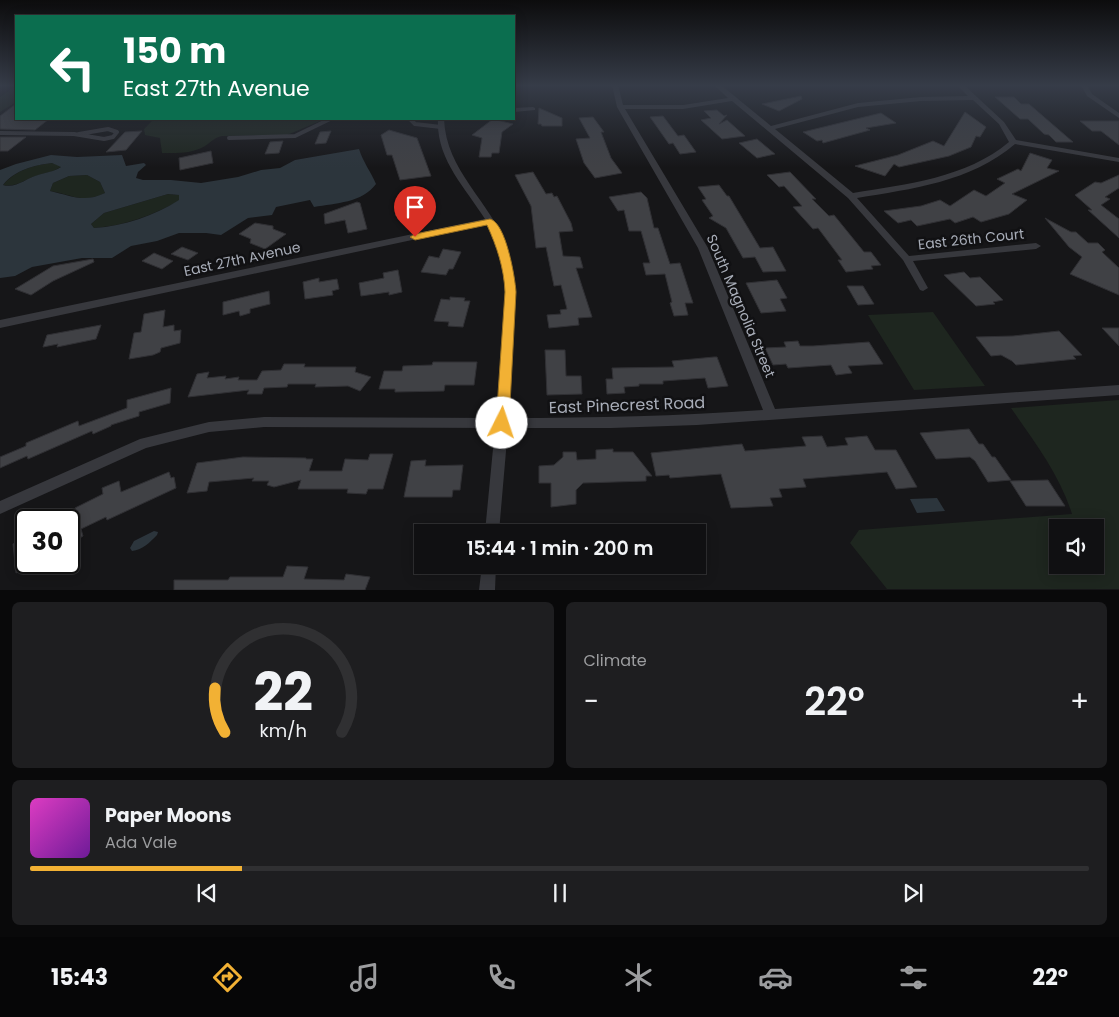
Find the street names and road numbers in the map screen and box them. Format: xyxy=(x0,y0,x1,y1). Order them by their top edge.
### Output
street label: East 26th Court xyxy=(917,223,1025,255)
street label: South Magnolia Street xyxy=(702,231,780,381)
street label: East 27th Avenue xyxy=(182,237,303,281)
street label: East Pinecrest Road xyxy=(548,391,706,419)

